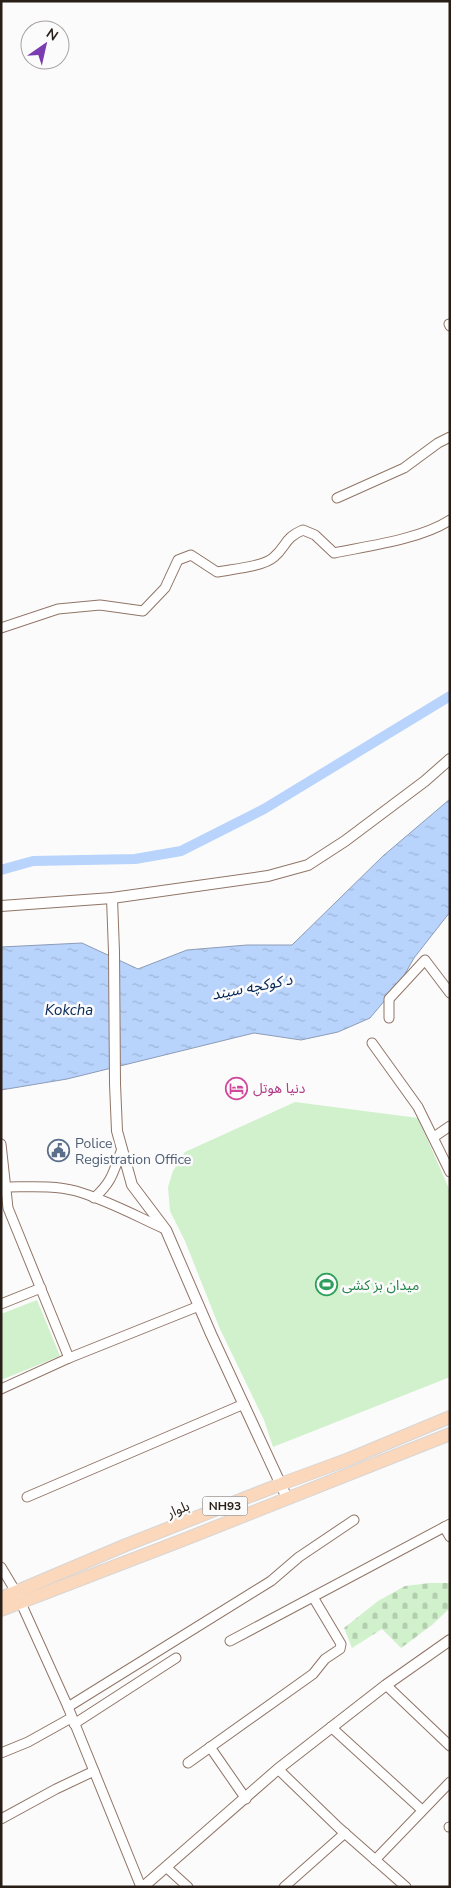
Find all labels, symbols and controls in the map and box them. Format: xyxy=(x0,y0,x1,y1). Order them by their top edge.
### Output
north arrow xyxy=(20,20,70,70)
text: N xyxy=(42,24,62,45)
water label: د کوکچه سیند xyxy=(210,969,295,1005)
water label: Kokcha xyxy=(45,1000,93,1020)
hotel icon: دنیا هوتل xyxy=(225,1076,249,1100)
place label: دنیا هوتل xyxy=(253,1079,306,1098)
place label: Police Registration Office xyxy=(75,1134,191,1169)
public building icon: Police Registration Office xyxy=(47,1139,71,1163)
sports icon: میدان بز کشی xyxy=(314,1273,338,1297)
place label: میدان بز کشی xyxy=(342,1276,419,1295)
street label: بلوار xyxy=(163,1496,193,1523)
road number: NH93 xyxy=(202,1496,248,1515)

